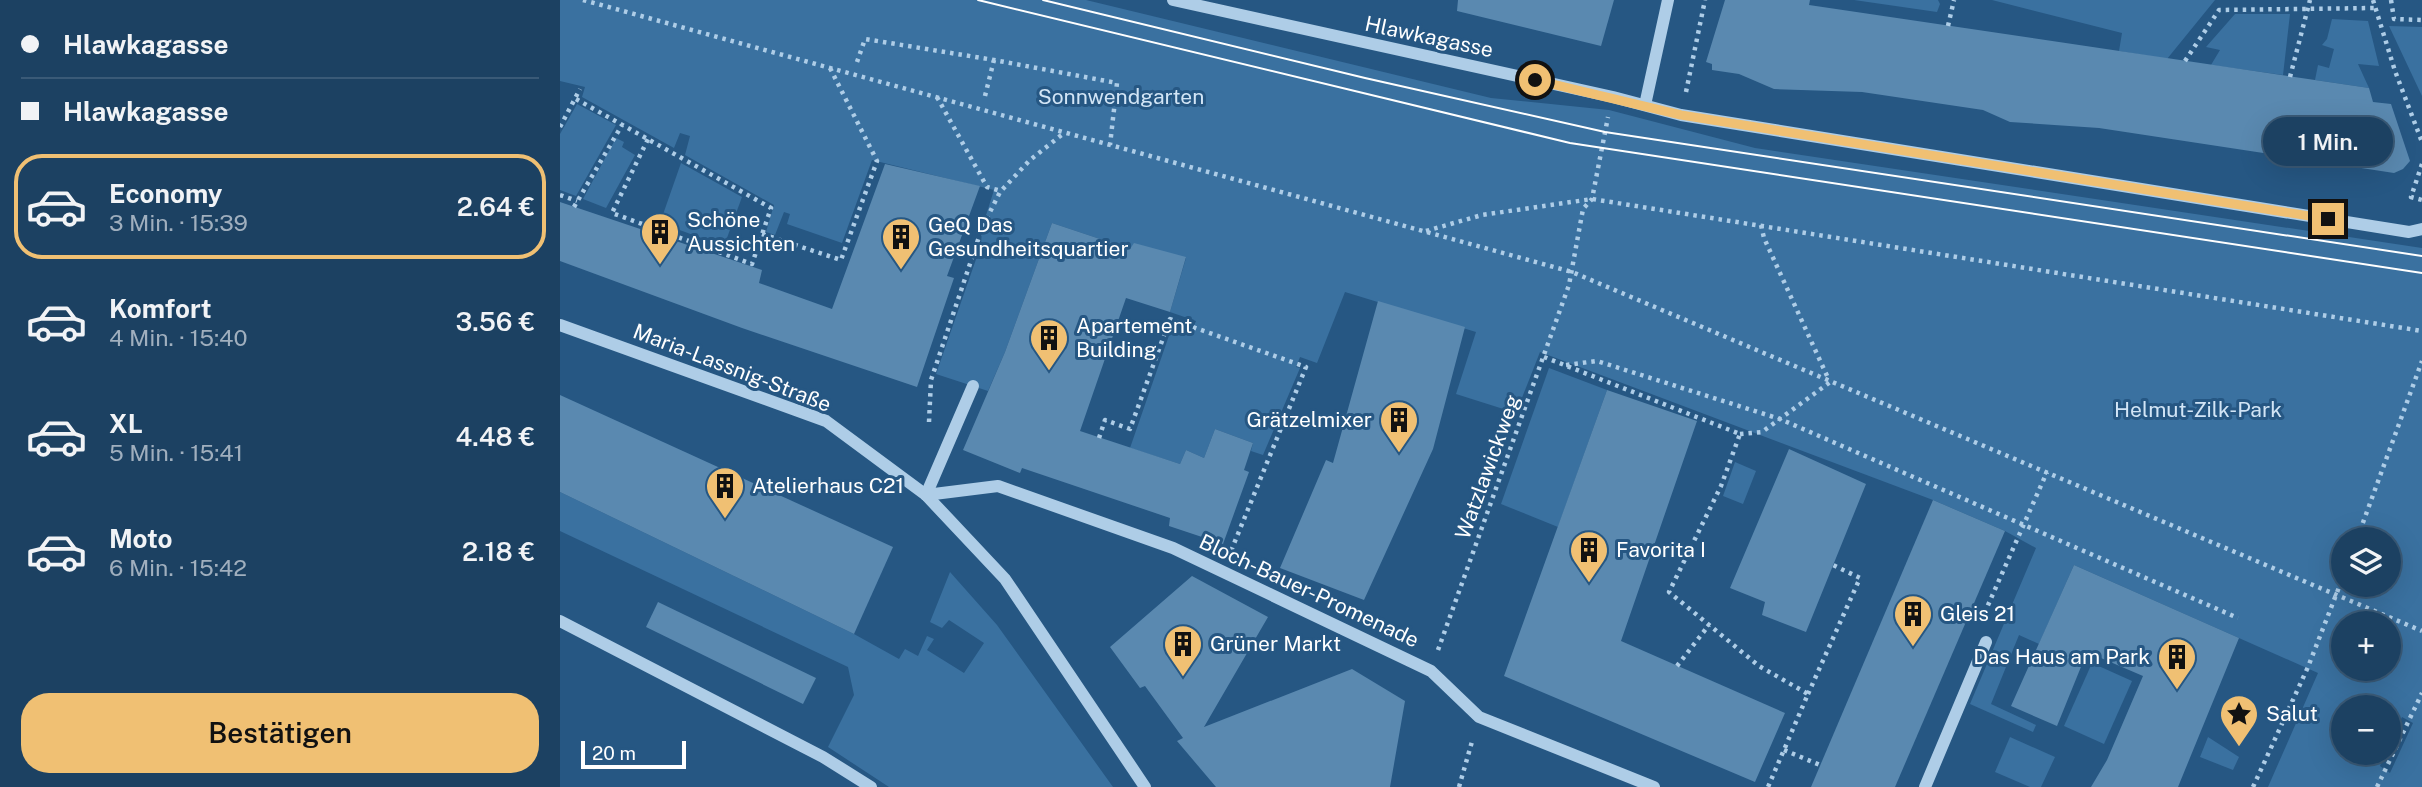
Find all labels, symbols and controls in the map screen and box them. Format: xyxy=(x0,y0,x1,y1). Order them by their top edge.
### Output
street label: Hlawkagasse xyxy=(1363,11,1496,62)
text: Hlawkagasse xyxy=(63,29,228,60)
route start xyxy=(1519,64,1551,96)
park label: Sonnwendgarten xyxy=(1038,84,1204,109)
text: Hlawkagasse xyxy=(63,96,228,127)
callout: 1 Min. xyxy=(2263,118,2393,166)
text: 1 Min. xyxy=(2297,128,2359,155)
icon: car xyxy=(25,175,88,238)
text: Economy xyxy=(109,178,222,209)
text: 2.64 € xyxy=(457,191,535,222)
route end xyxy=(2312,203,2344,235)
place label: Schöne Aussichten xyxy=(687,207,795,256)
text: 3 Min. · 15:39 xyxy=(109,209,248,236)
building icon: Schöne Aussichten xyxy=(639,211,681,266)
place label: GeQ Das Gesundheitsquartier xyxy=(928,212,1129,261)
building icon: GeQ Das Gesundheitsquartier xyxy=(880,216,922,271)
icon: car xyxy=(25,290,88,353)
text: Komfort xyxy=(109,293,211,324)
text: 3.56 € xyxy=(455,306,535,337)
place label: Apartement Building xyxy=(1076,313,1192,362)
building icon: Apartement Building xyxy=(1028,317,1070,372)
street label: Maria-Lassnig-Straße xyxy=(630,318,835,417)
text: 4 Min. · 15:40 xyxy=(109,324,248,351)
street label: Watzlawickweg xyxy=(1450,391,1525,543)
park label: Helmut-Zilk-Park xyxy=(2114,397,2282,422)
building icon: Grätzelmixer xyxy=(1378,399,1420,454)
icon: car xyxy=(25,405,88,468)
place label: Grätzelmixer xyxy=(1246,407,1372,432)
text: XL xyxy=(109,408,143,439)
text: 4.48 € xyxy=(456,421,535,452)
text: 5 Min. · 15:41 xyxy=(109,439,243,466)
building icon: Atelierhaus C21 xyxy=(704,465,746,520)
place label: Atelierhaus C21 xyxy=(752,473,904,498)
icon: car xyxy=(25,520,88,583)
text: Moto xyxy=(109,523,172,554)
map controls xyxy=(2331,527,2401,765)
button: layers xyxy=(2331,527,2401,597)
street label: Bloch-Bauer-Promenade xyxy=(1195,529,1423,652)
building icon: Favorita I xyxy=(1568,529,1610,584)
text: 2.18 € xyxy=(462,536,535,567)
place label: Favorita I xyxy=(1616,537,1706,562)
text: 6 Min. · 15:42 xyxy=(109,554,247,581)
building icon: Gleis 21 xyxy=(1892,593,1934,648)
place label: Gleis 21 xyxy=(1940,601,2015,626)
button: + xyxy=(2331,611,2401,681)
building icon: Grüner Markt xyxy=(1162,623,1204,678)
place label: Grüner Markt xyxy=(1210,631,1341,656)
building icon: Das Haus am Park xyxy=(2156,636,2198,691)
place label: Das Haus am Park xyxy=(1973,644,2150,669)
button: Bestätigen xyxy=(21,693,539,773)
place icon: Salut xyxy=(2218,693,2260,748)
button: − xyxy=(2331,695,2401,765)
place label: Salut xyxy=(2266,701,2318,726)
scale bar xyxy=(581,738,686,770)
text: 20 m xyxy=(592,742,636,764)

